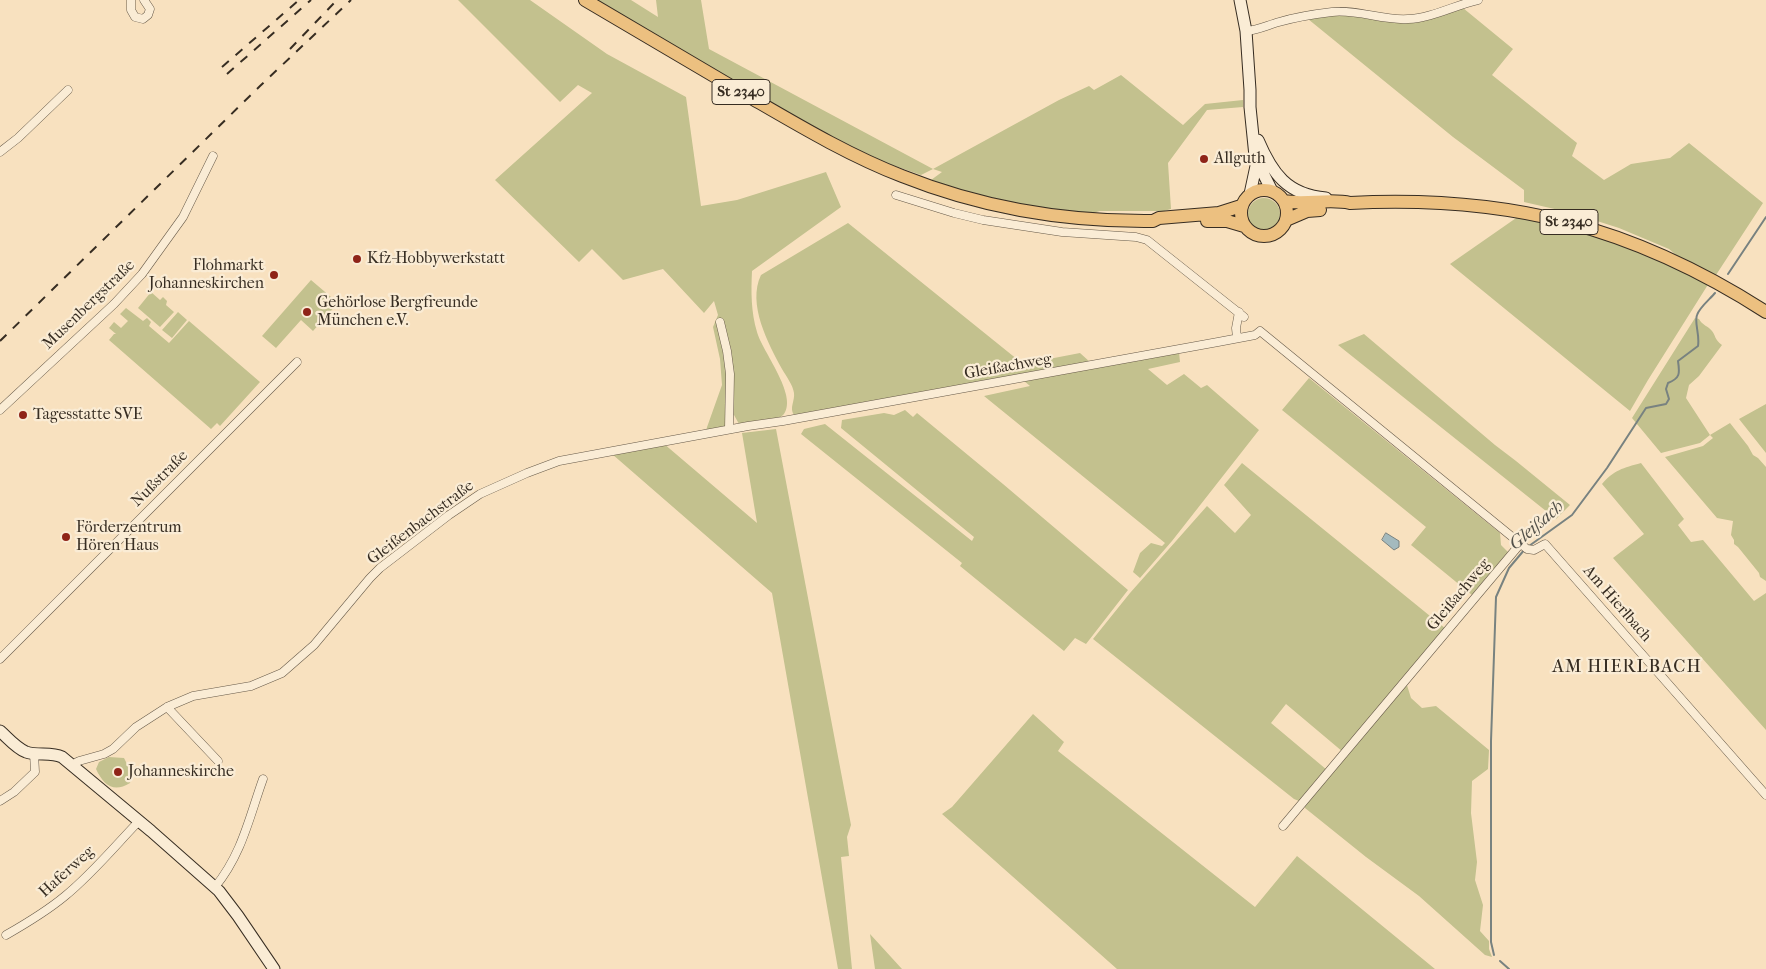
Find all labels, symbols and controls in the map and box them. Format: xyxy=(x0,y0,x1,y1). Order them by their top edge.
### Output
road number: St 2340 xyxy=(712,80,770,104)
place label: Allguth xyxy=(1214,149,1266,169)
marker: Allguth xyxy=(1198,153,1210,165)
road number: St 2340 xyxy=(1540,210,1598,234)
place label: Kfz-Hobbywerkstatt xyxy=(367,249,505,269)
marker: Kfz-Hobbywerkstatt xyxy=(351,253,363,265)
street label: Musenbergstraße xyxy=(39,256,139,354)
place label: Flohmarkt Johanneskirchen xyxy=(149,256,264,294)
marker: Flohmarkt Johanneskirchen xyxy=(268,269,280,281)
place label: Gehörlose Bergfreunde München e.V. xyxy=(317,293,478,331)
marker: Gehörlose Bergfreunde München e.V. xyxy=(301,306,313,318)
street label: Gleißachweg xyxy=(963,350,1053,384)
place label: Tagesstatte SVE xyxy=(33,405,142,425)
marker: Tagesstatte SVE xyxy=(17,409,29,421)
street label: Nußstraße xyxy=(128,447,192,511)
street label: Gleißenbachstraße xyxy=(364,477,478,569)
water label: Gleißach xyxy=(1505,496,1569,556)
place label: Förderzentrum Hören Haus xyxy=(76,518,182,556)
marker: Förderzentrum Hören Haus xyxy=(60,531,72,543)
street label: Gleißachweg xyxy=(1423,555,1495,635)
street label: Am Hierlbach xyxy=(1579,562,1655,646)
district label: AM HIERLBACH xyxy=(1551,657,1703,679)
place label: Johanneskirche xyxy=(128,762,234,782)
marker: Johanneskirche xyxy=(112,766,124,778)
street label: Haferweg xyxy=(35,842,99,902)

